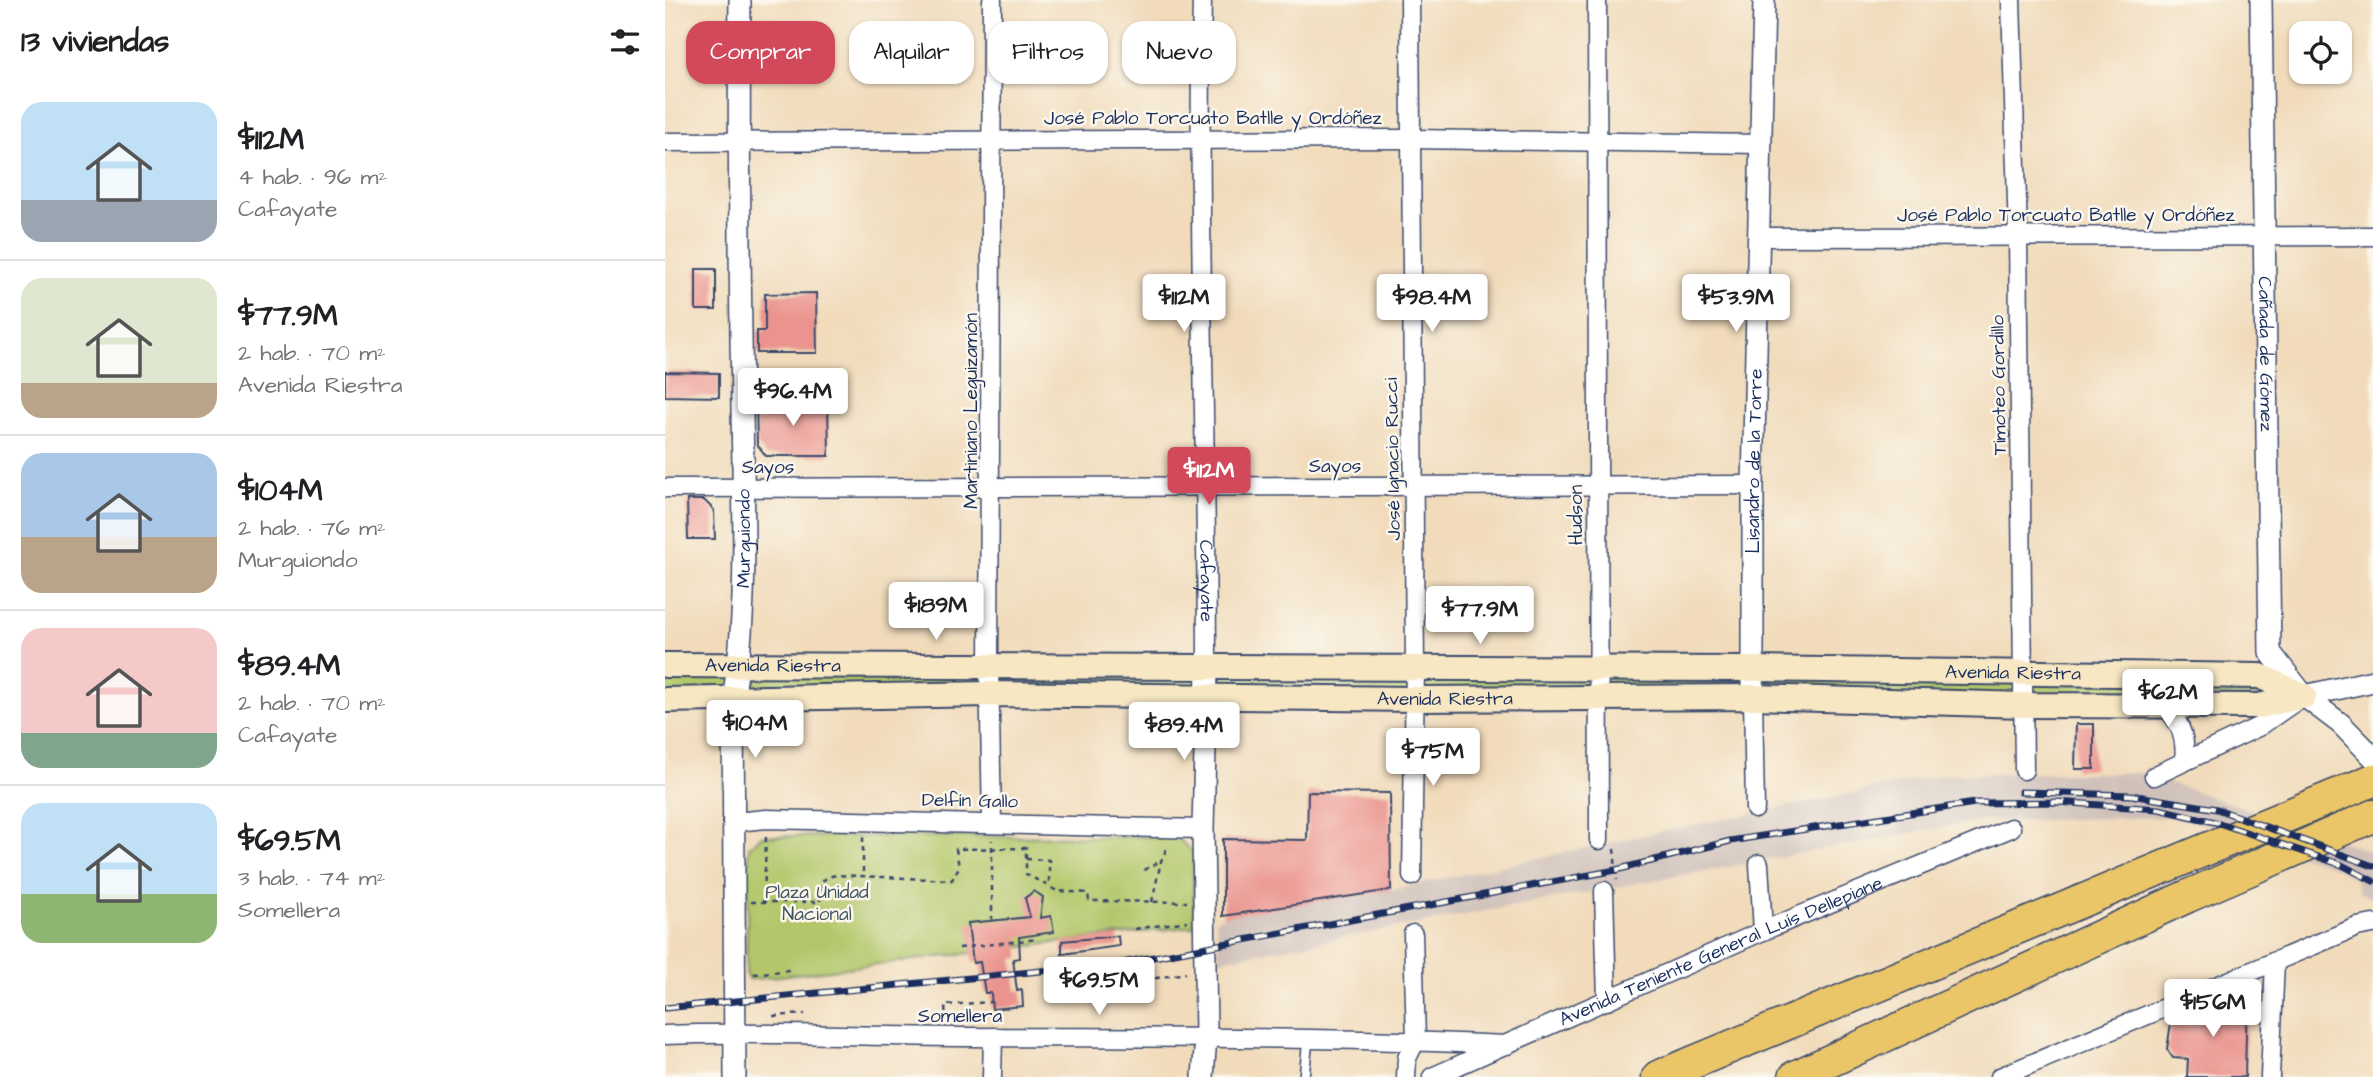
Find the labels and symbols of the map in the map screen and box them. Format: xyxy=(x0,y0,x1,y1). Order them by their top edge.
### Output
street label: José Pablo Torcuato Batlle y Ordóñez xyxy=(1044,105,1382,133)
street label: José Pablo Torcuato Batlle y Ordóñez xyxy=(1897,202,2235,230)
pin: $112M xyxy=(1135,274,1233,334)
pin: $98.4M xyxy=(1375,274,1489,334)
pin: $53.9M xyxy=(1679,274,1793,334)
street label: Cañada de Gómez xyxy=(2251,276,2280,432)
street label: Martiniano Leguizamón xyxy=(958,313,986,509)
street label: Timoteo Gordillo xyxy=(1984,314,2014,455)
pin: $96.4M xyxy=(736,368,850,428)
street label: Lisandro de la Torre xyxy=(1739,368,1769,554)
street label: José Ignacio Rucci xyxy=(1378,377,1409,541)
pin: $112M xyxy=(1160,448,1258,507)
street label: Sayos xyxy=(1309,453,1361,481)
street label: Sayos xyxy=(742,454,794,482)
street label: Hudson xyxy=(1563,485,1590,545)
street label: Murguiondo xyxy=(730,488,758,588)
street label: Cafayate xyxy=(1192,540,1220,622)
pin: $189M xyxy=(887,582,985,642)
pin: $77.9M xyxy=(1423,586,1537,646)
street label: Avenida Riestra xyxy=(705,652,841,679)
street label: Avenida Riestra xyxy=(1945,658,2081,687)
pin: $62M xyxy=(2127,670,2209,729)
street label: Avenida Riestra xyxy=(1377,685,1513,713)
pin: $104M xyxy=(706,700,804,760)
pin: $89.4M xyxy=(1127,702,1241,762)
pin: $75M xyxy=(1392,728,1474,788)
street label: Delfín Gallo xyxy=(922,787,1019,815)
street label: Avenida Teniente General Luís Dellepiane xyxy=(1555,869,1887,1033)
park label: Plaza Unidad Nacional xyxy=(765,879,869,928)
pin: $69.5M xyxy=(1042,958,1156,1017)
pin: $156M xyxy=(2164,979,2262,1039)
street label: Somellera xyxy=(918,1003,1003,1030)

